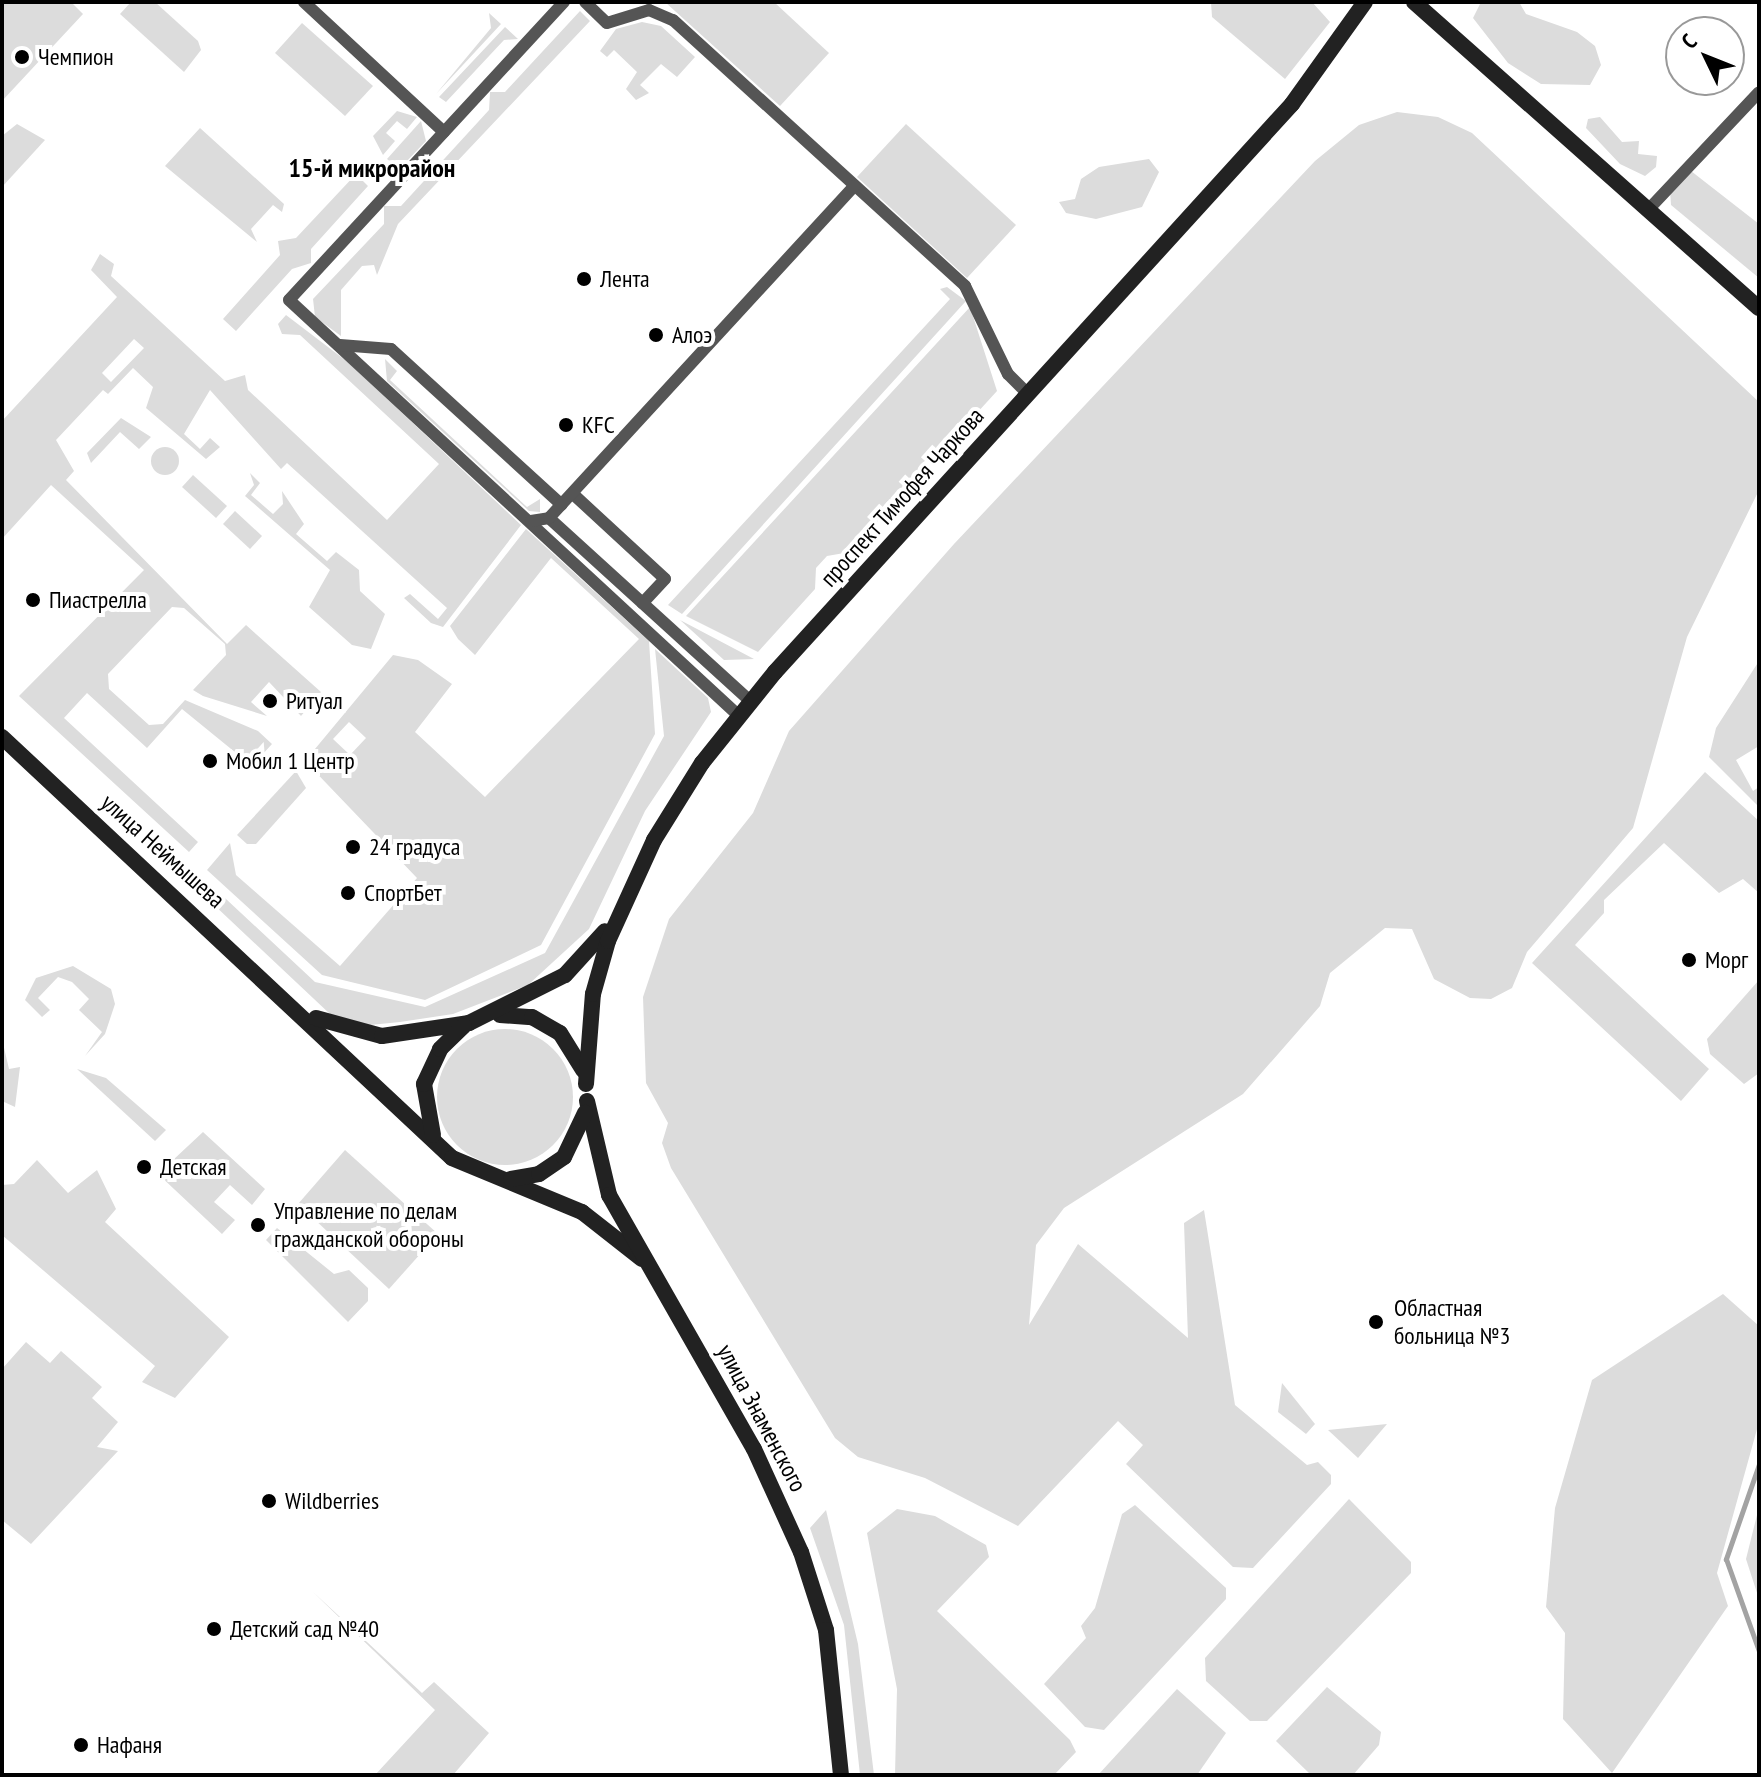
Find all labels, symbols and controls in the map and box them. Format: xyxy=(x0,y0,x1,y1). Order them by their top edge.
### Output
north arrow xyxy=(1665,16,1745,96)
text: С xyxy=(1675,28,1703,54)
place label: Чемпион xyxy=(38,43,114,71)
marker: Чемпион xyxy=(13,48,31,66)
district label: 15-й микрорайон xyxy=(289,152,455,184)
place label: Лента xyxy=(600,265,650,293)
marker: Лента xyxy=(575,270,593,288)
place label: Алоэ xyxy=(672,321,712,349)
marker: Алоэ xyxy=(647,326,665,344)
street label: проспект Тимофея Чаркова xyxy=(814,401,990,593)
place label: KFC xyxy=(582,411,615,439)
marker: KFC xyxy=(557,416,575,434)
place label: Пиастрелла xyxy=(49,586,147,614)
marker: Пиастрелла xyxy=(24,591,42,609)
place label: Ритуал xyxy=(286,687,343,715)
marker: Ритуал xyxy=(261,692,279,710)
place label: Мобил 1 Центр xyxy=(226,747,355,775)
marker: Мобил 1 Центр xyxy=(201,752,219,770)
street label: улица Неймышева xyxy=(95,788,231,914)
place label: 24 градуса xyxy=(369,833,460,861)
marker: 24 градуса xyxy=(344,838,362,856)
place label: СпортБет xyxy=(364,879,442,907)
marker: СпортБет xyxy=(339,884,357,902)
place label: Морг xyxy=(1705,946,1748,974)
marker: Морг xyxy=(1680,951,1698,969)
place label: Детская xyxy=(160,1153,227,1181)
marker: Детская xyxy=(135,1158,153,1176)
place label: Управление по делам гражданской обороны xyxy=(274,1197,464,1253)
marker: Управление по делам гражданской обороны xyxy=(249,1216,267,1234)
place label: Областная больница №3 xyxy=(1394,1294,1510,1350)
marker: Областная больница №3 xyxy=(1365,1311,1387,1333)
street label: улица Знаменского xyxy=(711,1339,813,1497)
place label: Wildberries xyxy=(285,1487,379,1515)
marker: Wildberries xyxy=(260,1492,278,1510)
place label: Детский сад №40 xyxy=(230,1615,379,1643)
marker: Детский сад №40 xyxy=(205,1620,223,1638)
place label: Нафаня xyxy=(97,1731,162,1759)
marker: Нафаня xyxy=(72,1736,90,1754)

